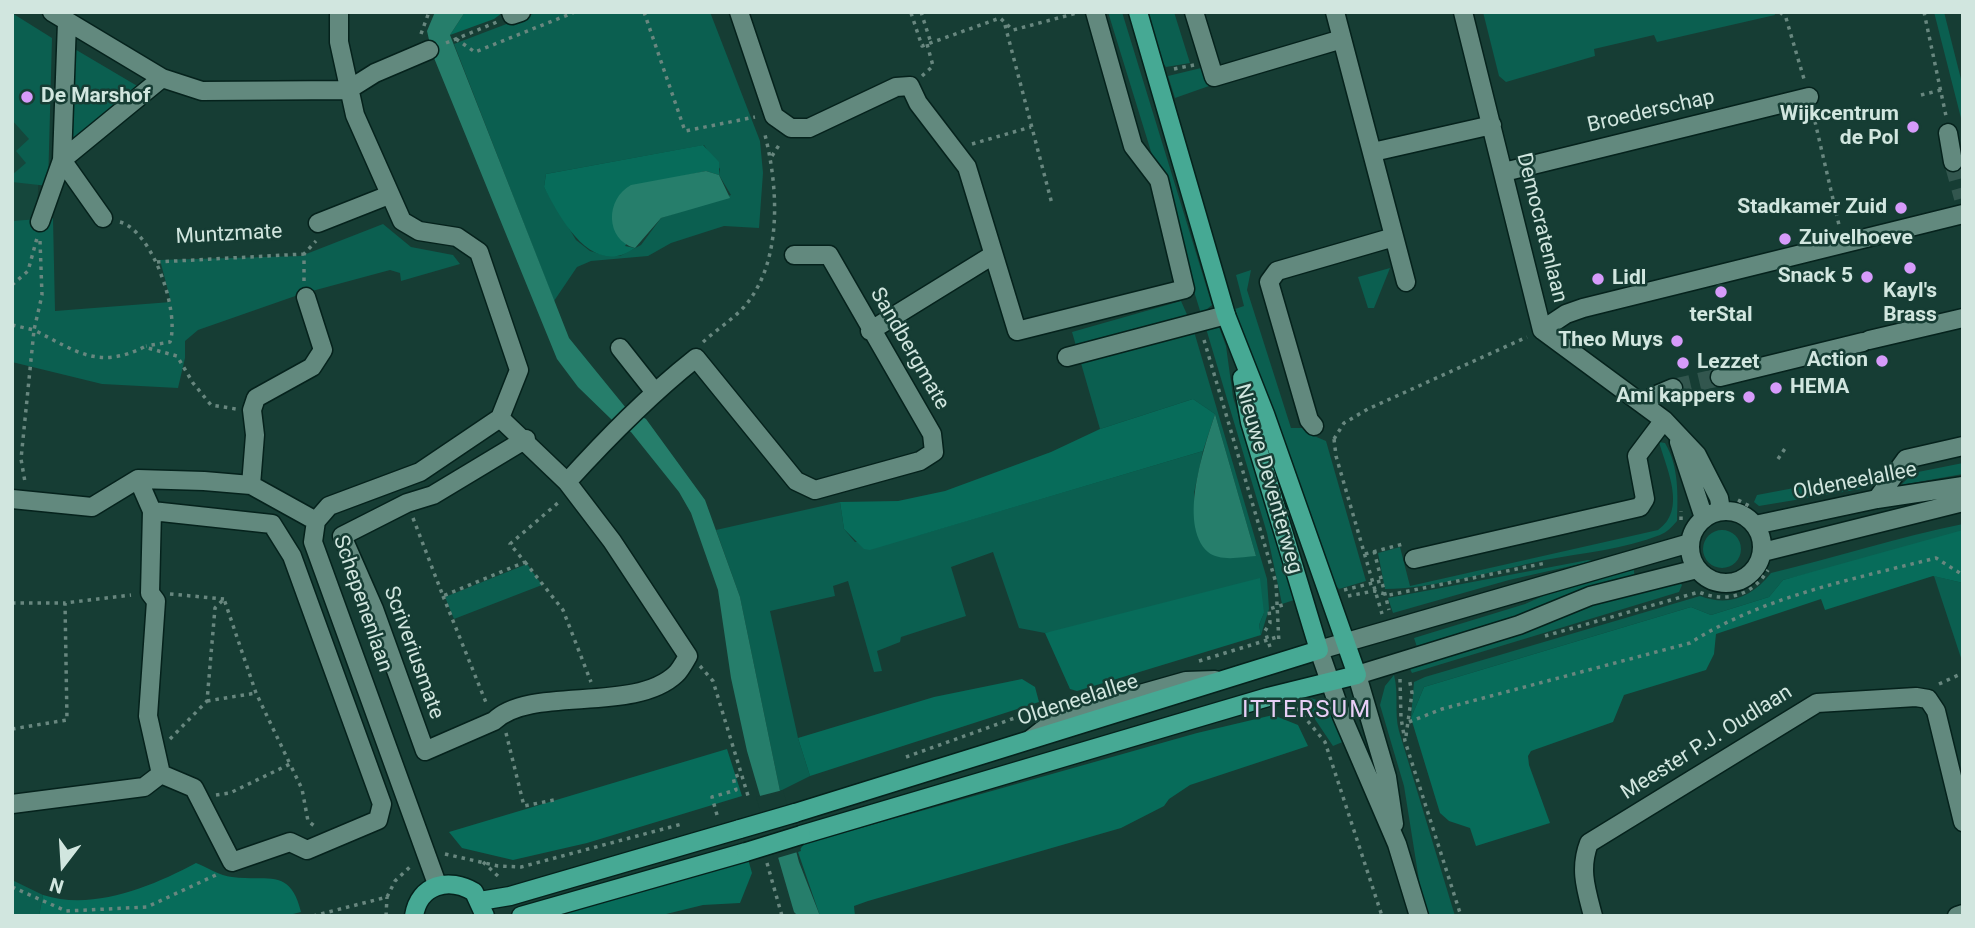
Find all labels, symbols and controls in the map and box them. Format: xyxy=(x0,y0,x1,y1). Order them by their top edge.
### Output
place label: De Marshof xyxy=(41,84,150,110)
street label: Broederschap xyxy=(1585,85,1717,139)
marker: De Marshof xyxy=(19,89,35,105)
place label: Wijkcentrum de Pol xyxy=(1780,102,1899,152)
marker: Wijkcentrum de Pol xyxy=(1905,119,1921,135)
street label: Democratenlaan xyxy=(1510,150,1572,306)
place label: Stadkamer Zuid xyxy=(1737,195,1887,221)
marker: Stadkamer Zuid xyxy=(1893,200,1909,216)
street label: Muntzmate xyxy=(175,220,283,250)
place label: Zuivelhoeve xyxy=(1799,226,1913,252)
marker: Zuivelhoeve xyxy=(1777,231,1793,247)
marker: Kayl's Brass xyxy=(1902,260,1918,276)
place label: Snack 5 xyxy=(1778,264,1853,290)
place label: Lidl xyxy=(1612,266,1646,292)
marker: Snack 5 xyxy=(1859,269,1875,285)
marker: Lidl xyxy=(1590,271,1606,287)
place label: Kayl's Brass xyxy=(1883,279,1937,329)
street label: Sandbergmate xyxy=(864,283,954,415)
marker: terStal xyxy=(1713,284,1729,300)
place label: terStal xyxy=(1690,303,1752,329)
place label: Theo Muys xyxy=(1558,328,1663,354)
marker: Theo Muys xyxy=(1669,333,1685,349)
place label: Action xyxy=(1807,348,1868,374)
place label: Lezzet xyxy=(1697,350,1759,376)
marker: Action xyxy=(1874,353,1890,369)
marker: Lezzet xyxy=(1675,355,1691,371)
place label: HEMA xyxy=(1790,375,1849,401)
marker: HEMA xyxy=(1768,380,1784,396)
street label: Nieuwe Deventerweg xyxy=(1229,381,1307,577)
place label: Ami kappers xyxy=(1616,384,1735,410)
marker: Ami kappers xyxy=(1741,389,1757,405)
street label: Oldeneelallee xyxy=(1791,458,1919,506)
street label: Schepenenlaan xyxy=(327,532,397,676)
street label: Scriveriusmate xyxy=(377,583,449,723)
street label: Oldeneelallee xyxy=(1014,670,1142,732)
street label: Meester P.J. Oudlaan xyxy=(1617,680,1797,806)
district label: ITTERSUM xyxy=(1243,697,1371,725)
north arrow xyxy=(28,830,98,900)
text: N xyxy=(47,873,66,899)

